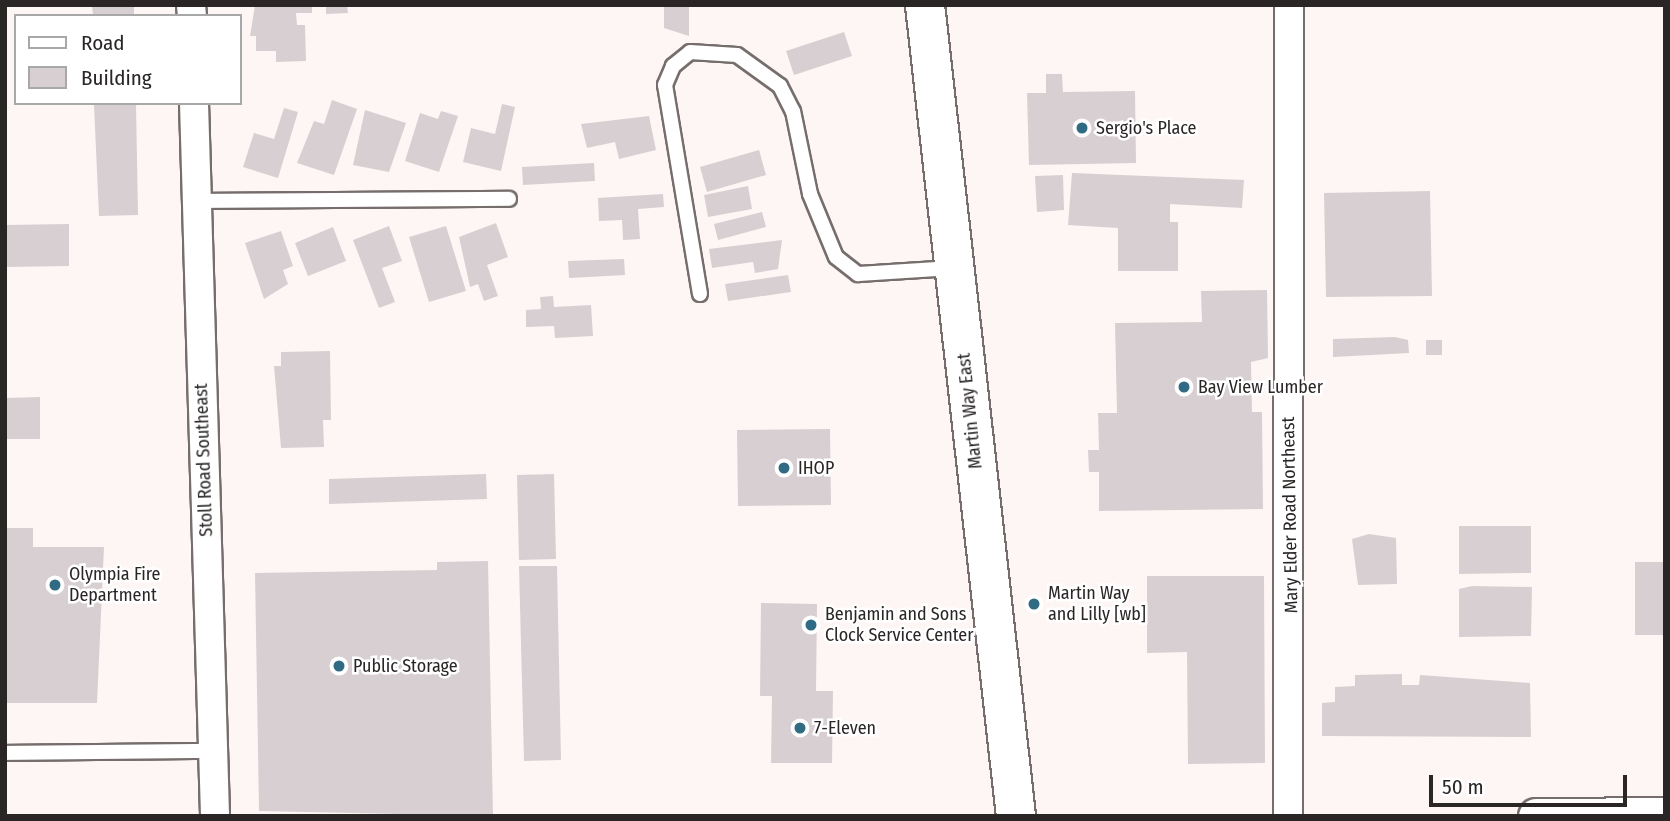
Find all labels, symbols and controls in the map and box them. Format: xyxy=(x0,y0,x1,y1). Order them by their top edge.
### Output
legend xyxy=(14,14,242,105)
text: Road xyxy=(81,30,125,56)
text: Building xyxy=(81,65,152,91)
place label: Sergio's Place xyxy=(1096,117,1196,139)
marker: Sergio's Place xyxy=(1074,120,1090,136)
street label: Martin Way East xyxy=(953,352,987,470)
place label: Bay View Lumber xyxy=(1198,376,1323,398)
marker: Bay View Lumber xyxy=(1176,379,1192,395)
street label: Stoll Road Southeast xyxy=(191,383,217,537)
street label: Mary Elder Road Northeast xyxy=(1277,416,1303,614)
place label: IHOP xyxy=(798,457,834,479)
marker: IHOP xyxy=(776,460,792,476)
place label: Olympia Fire Department xyxy=(69,564,160,606)
marker: Olympia Fire Department xyxy=(47,577,63,593)
place label: Martin Way and Lilly [wb] xyxy=(1048,583,1146,626)
marker: Martin Way and Lilly [wb] xyxy=(1026,596,1042,612)
place label: Benjamin and Sons Clock Service Center xyxy=(825,604,973,646)
marker: Benjamin and Sons Clock Service Center xyxy=(803,617,819,633)
place label: Public Storage xyxy=(353,655,458,677)
marker: Public Storage xyxy=(331,658,347,674)
place label: 7-Eleven xyxy=(814,717,876,739)
marker: 7-Eleven xyxy=(792,720,808,736)
scale bar xyxy=(1432,762,1630,806)
text: 50 m xyxy=(1442,774,1484,800)

